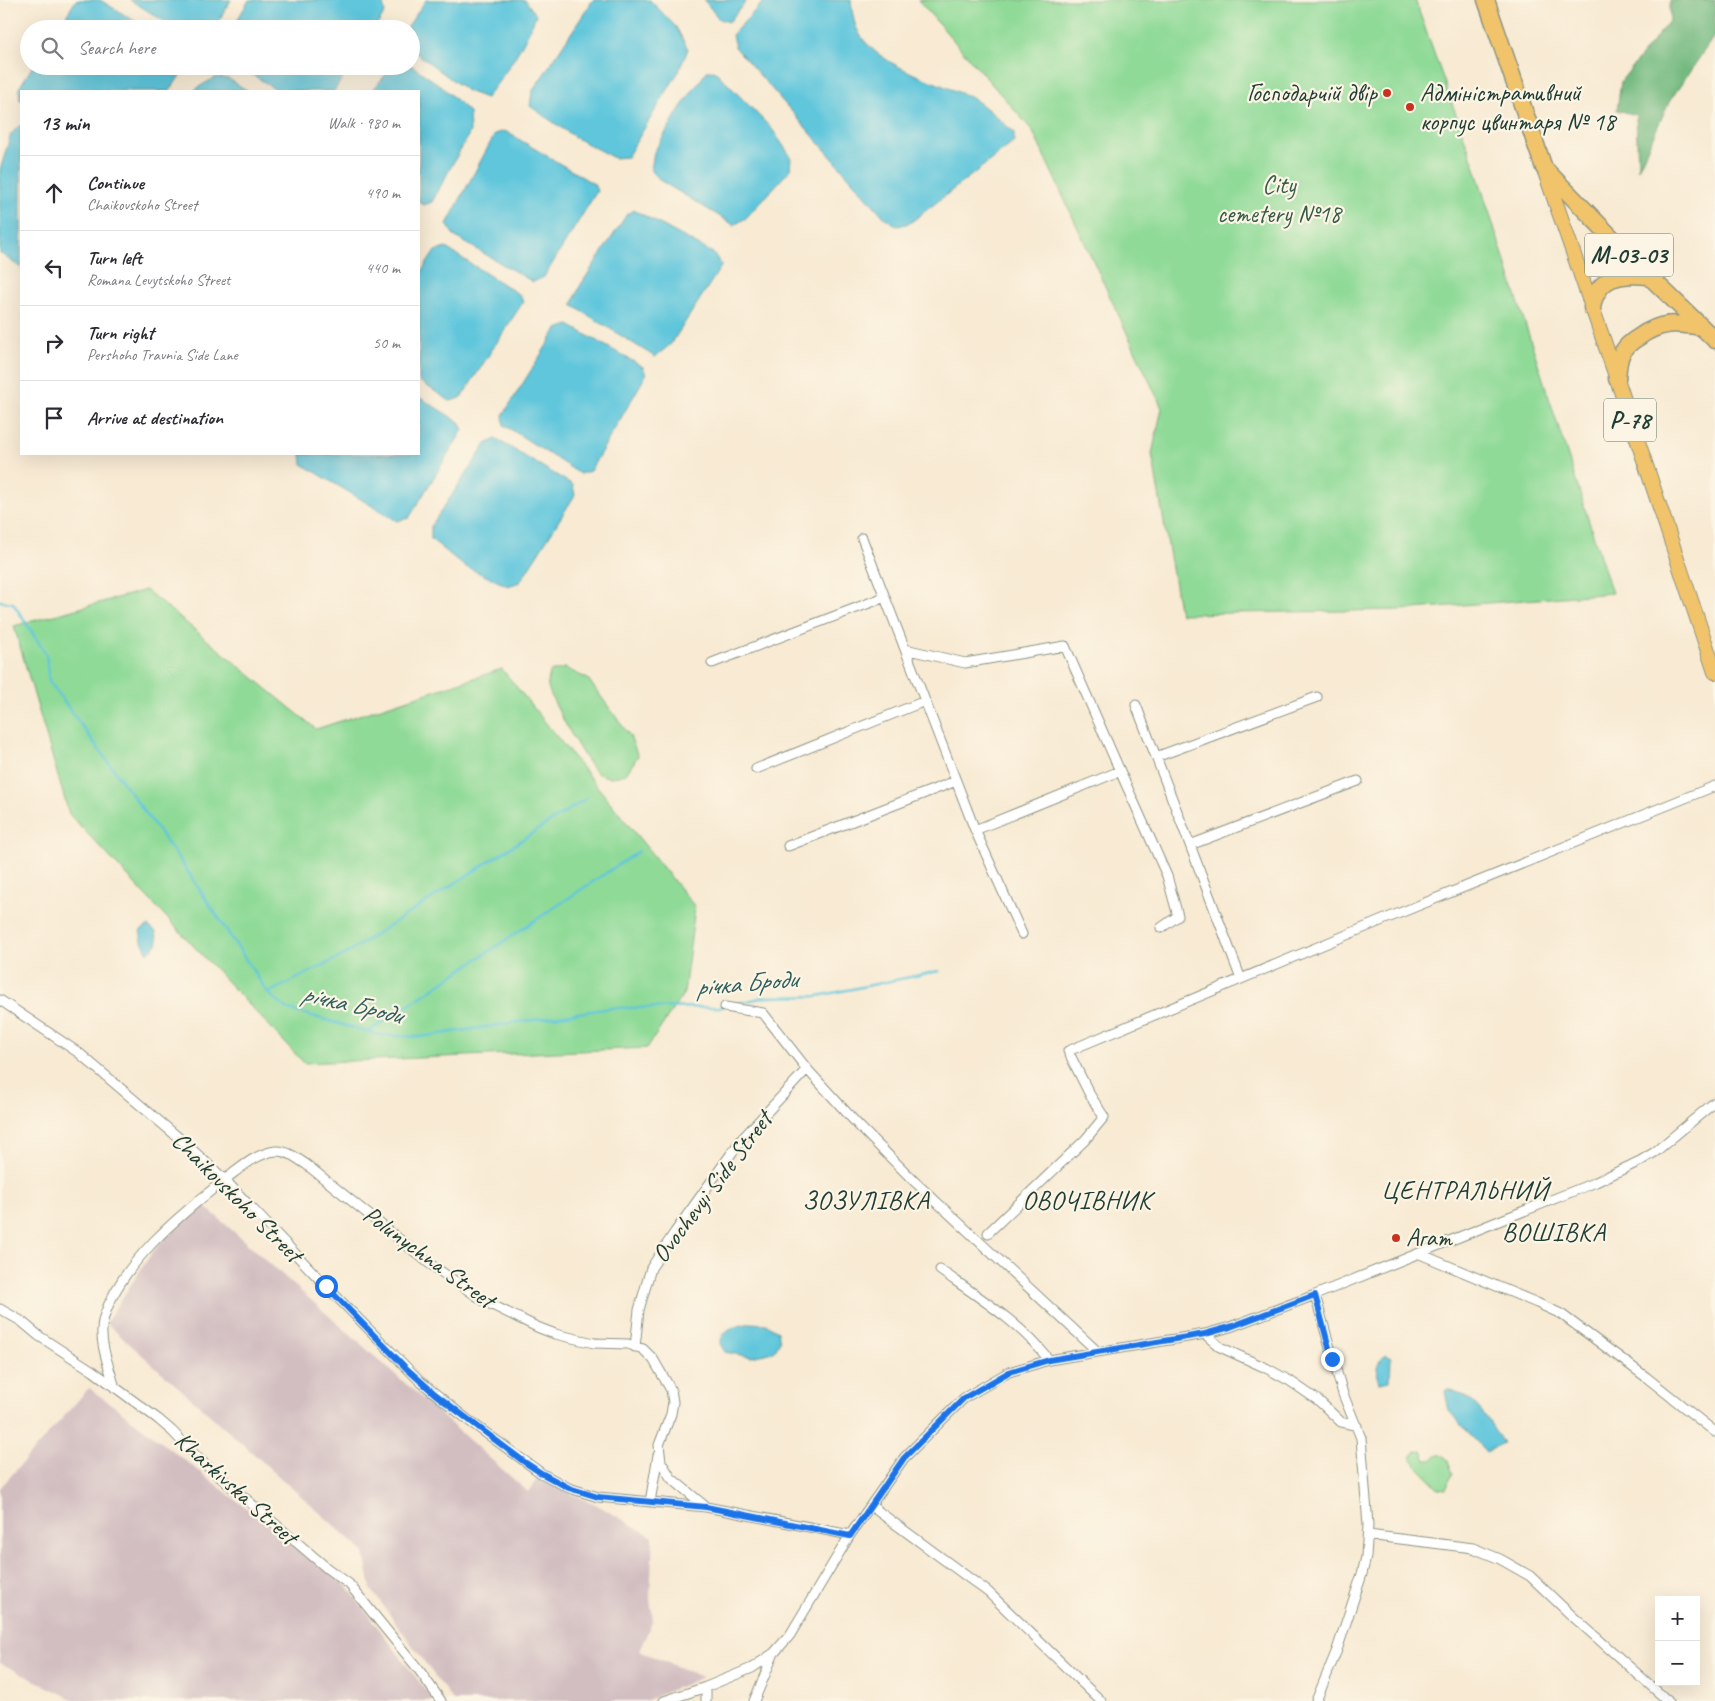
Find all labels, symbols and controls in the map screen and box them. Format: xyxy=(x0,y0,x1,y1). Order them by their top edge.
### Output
search box xyxy=(20,20,420,75)
icon: search xyxy=(38,34,66,62)
text: Search here xyxy=(78,36,155,60)
place label: Господарчій двір xyxy=(1247,77,1379,109)
place label: Адміністративний корпус цвинтаря № 18 xyxy=(1420,77,1618,138)
marker: Господарчій двір xyxy=(1381,87,1393,99)
marker: Адміністративний корпус цвинтаря № 18 xyxy=(1404,101,1416,113)
text: 13 min xyxy=(40,110,90,136)
text: Walk · 980 m xyxy=(328,113,400,133)
park label: City cemetery №18 xyxy=(1217,169,1343,230)
text: Continue xyxy=(87,171,144,195)
icon: ahead xyxy=(40,179,68,207)
text: 490 m xyxy=(366,183,400,203)
text: Chaikovskoho Street xyxy=(87,195,197,215)
road number: М-03-03 xyxy=(1585,234,1673,276)
text: Turn left xyxy=(87,246,142,270)
icon: left xyxy=(40,254,68,282)
text: 440 m xyxy=(366,258,400,278)
text: Romana Levytskoho Street xyxy=(87,270,230,290)
text: Turn right xyxy=(87,321,154,345)
icon: right xyxy=(40,329,68,357)
text: 50 m xyxy=(373,333,400,353)
text: Pershoho Travnia Side Lane xyxy=(87,345,238,365)
road number: Р-78 xyxy=(1604,398,1656,442)
icon: arrive xyxy=(40,404,68,432)
text: Arrive at destination xyxy=(87,406,223,430)
water label: річка Броди xyxy=(693,962,803,1004)
water label: річка Броди xyxy=(298,976,410,1033)
street label: Ovochevyi Side Street xyxy=(645,1102,782,1269)
street label: Chaikovskoho Street xyxy=(165,1125,312,1272)
district label: ЦЕНТРАЛЬНИЙ xyxy=(1381,1174,1552,1207)
district label: ЗОЗУЛІВКА xyxy=(802,1184,931,1217)
district label: ОВОЧІВНИК xyxy=(1022,1184,1156,1217)
street label: Polunychna Street xyxy=(357,1198,504,1318)
district label: ВОШІВКА xyxy=(1502,1216,1607,1249)
place label: Агат xyxy=(1406,1222,1453,1254)
marker: Агат xyxy=(1390,1232,1402,1244)
route start xyxy=(315,1275,338,1298)
route end xyxy=(1321,1348,1344,1371)
street label: Kharkivska Street xyxy=(168,1424,307,1554)
map controls xyxy=(1655,1596,1700,1686)
button: + xyxy=(1655,1596,1700,1641)
button: − xyxy=(1655,1641,1700,1686)

